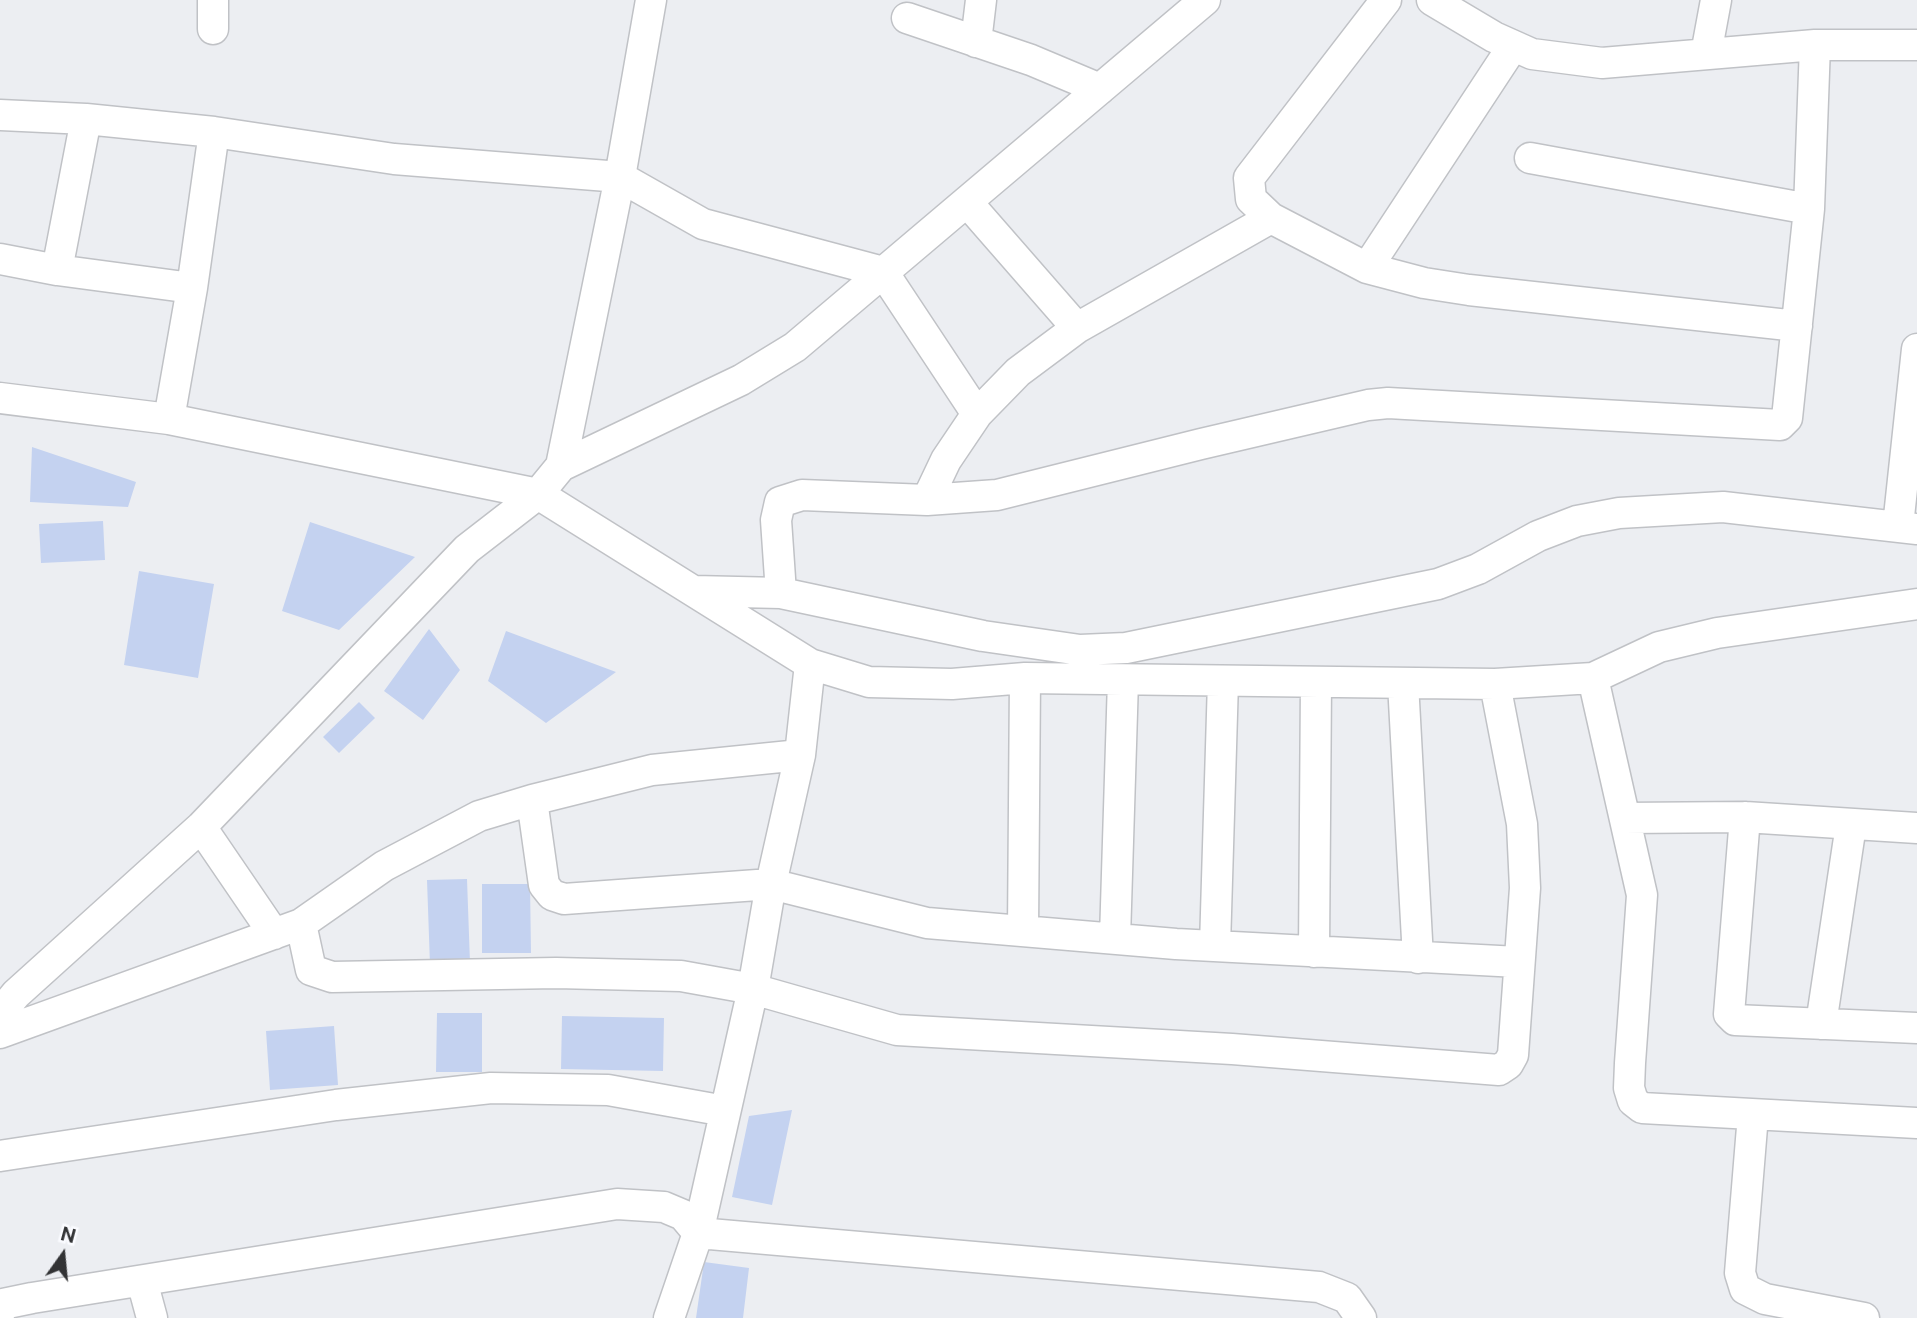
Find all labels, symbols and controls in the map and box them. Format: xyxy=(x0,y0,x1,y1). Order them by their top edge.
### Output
north arrow xyxy=(28,1220,98,1290)
text: N xyxy=(58,1222,78,1247)

